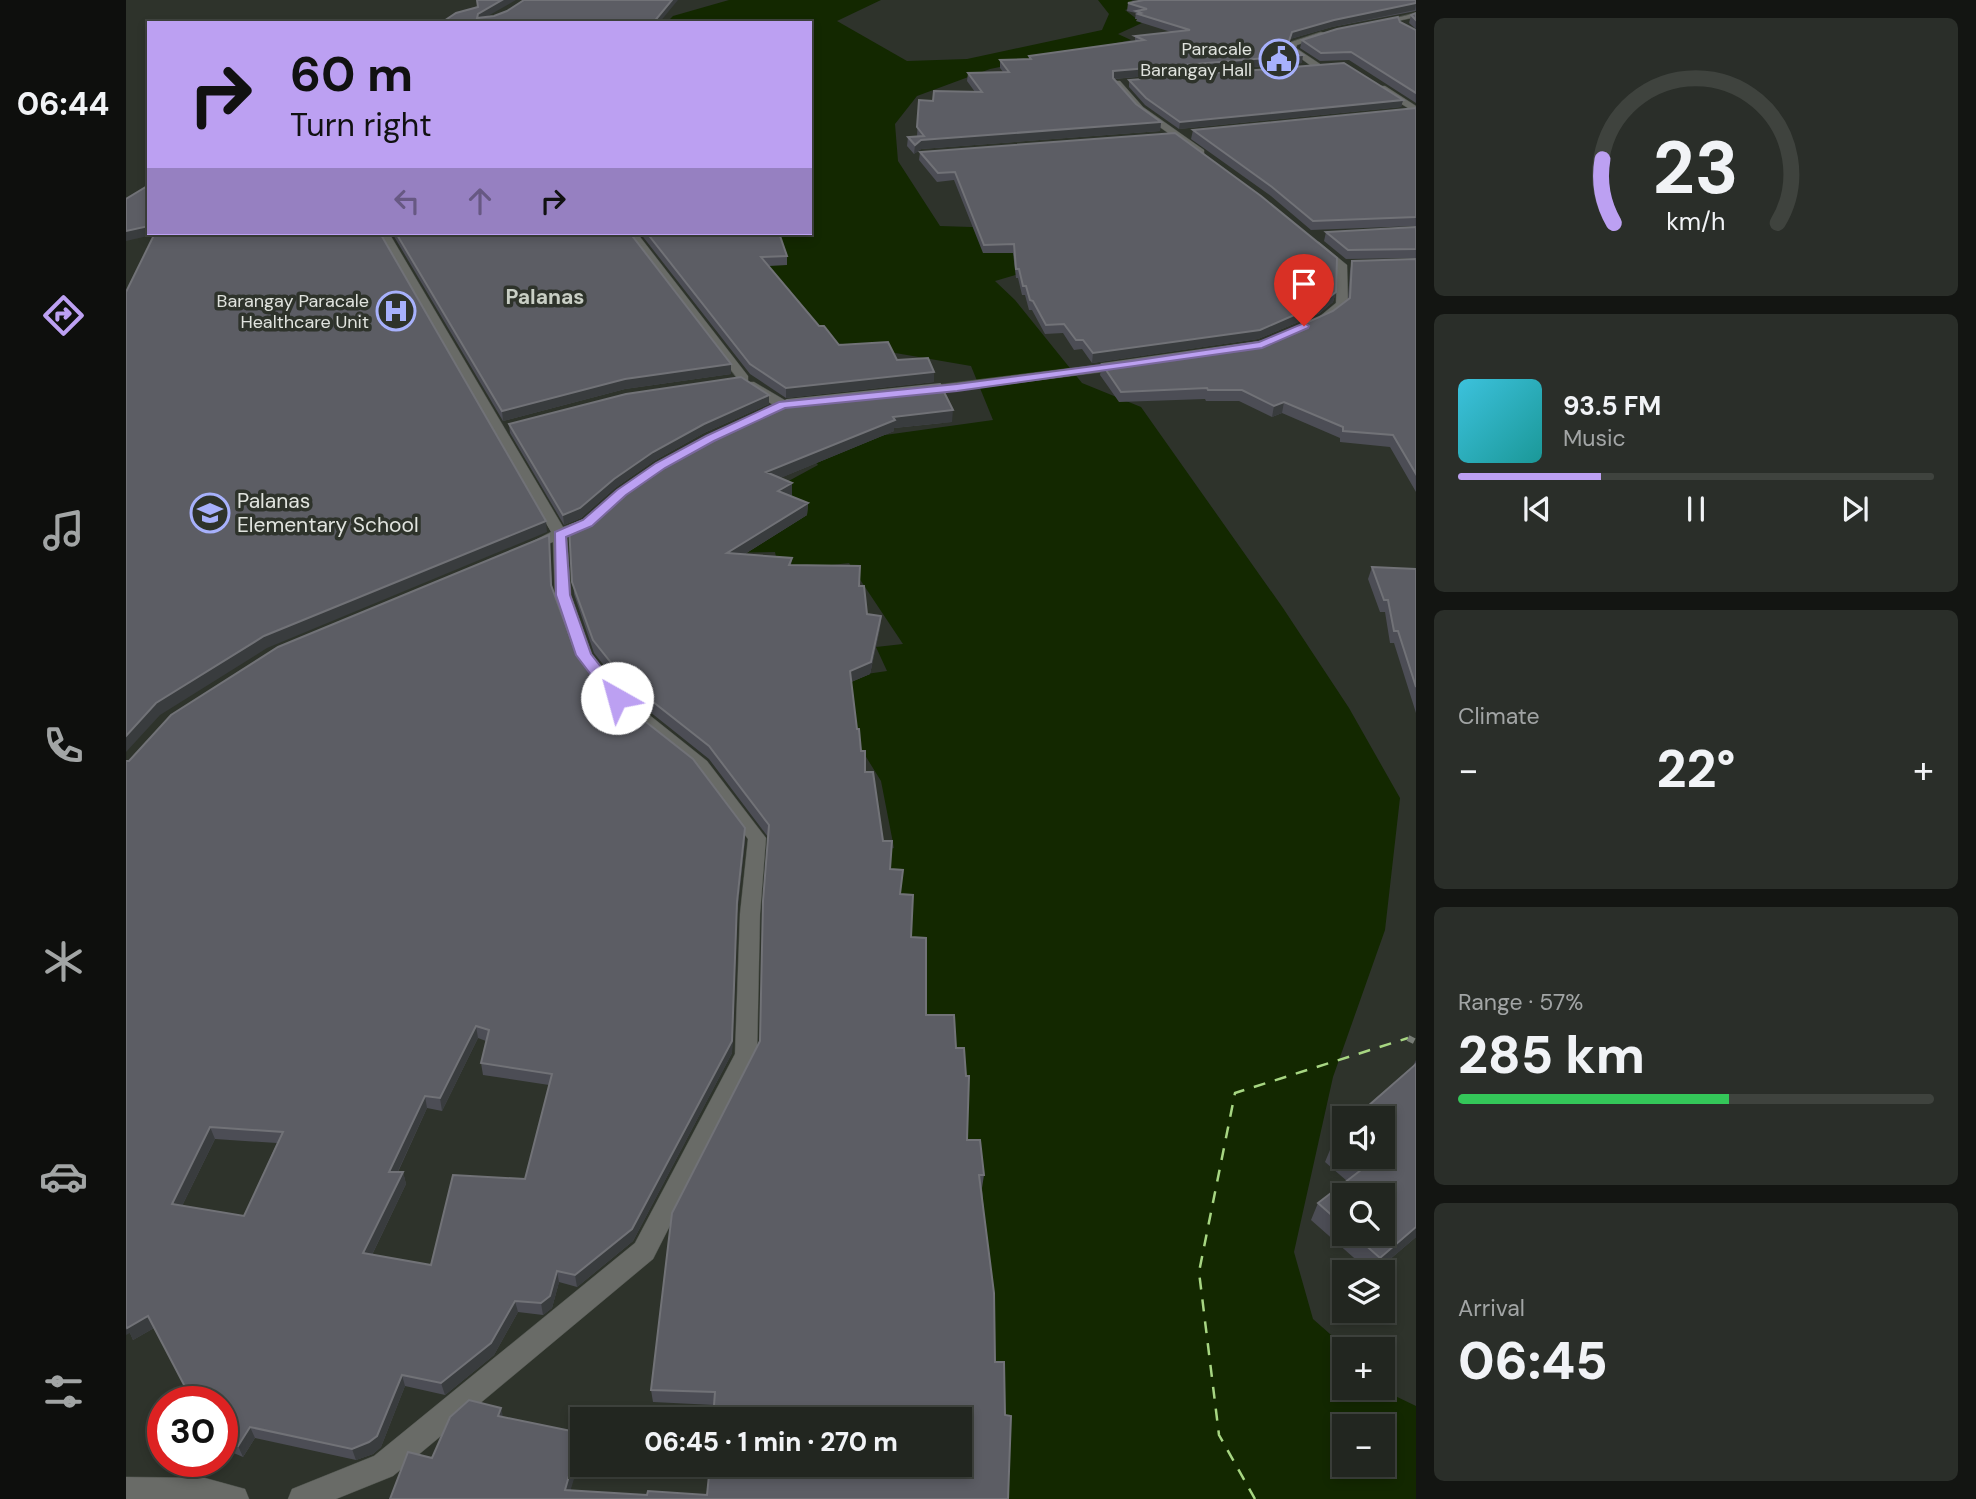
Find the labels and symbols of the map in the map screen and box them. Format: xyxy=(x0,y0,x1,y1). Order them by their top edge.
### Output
place label: Paracale Barangay Hall xyxy=(1140,37,1252,82)
public building icon: Paracale Barangay Hall xyxy=(1258,38,1300,80)
pin xyxy=(1274,254,1334,326)
district label: Palanas xyxy=(506,283,584,311)
place label: Barangay Paracale Healthcare Unit xyxy=(217,289,369,334)
hospital icon: Barangay Paracale Healthcare Unit xyxy=(375,290,417,332)
place label: Palanas Elementary School xyxy=(237,487,419,539)
school or university icon: Palanas Elementary School xyxy=(189,492,231,534)
position arrow xyxy=(580,661,654,735)
speed limit sign: 30 xyxy=(147,1386,238,1477)

